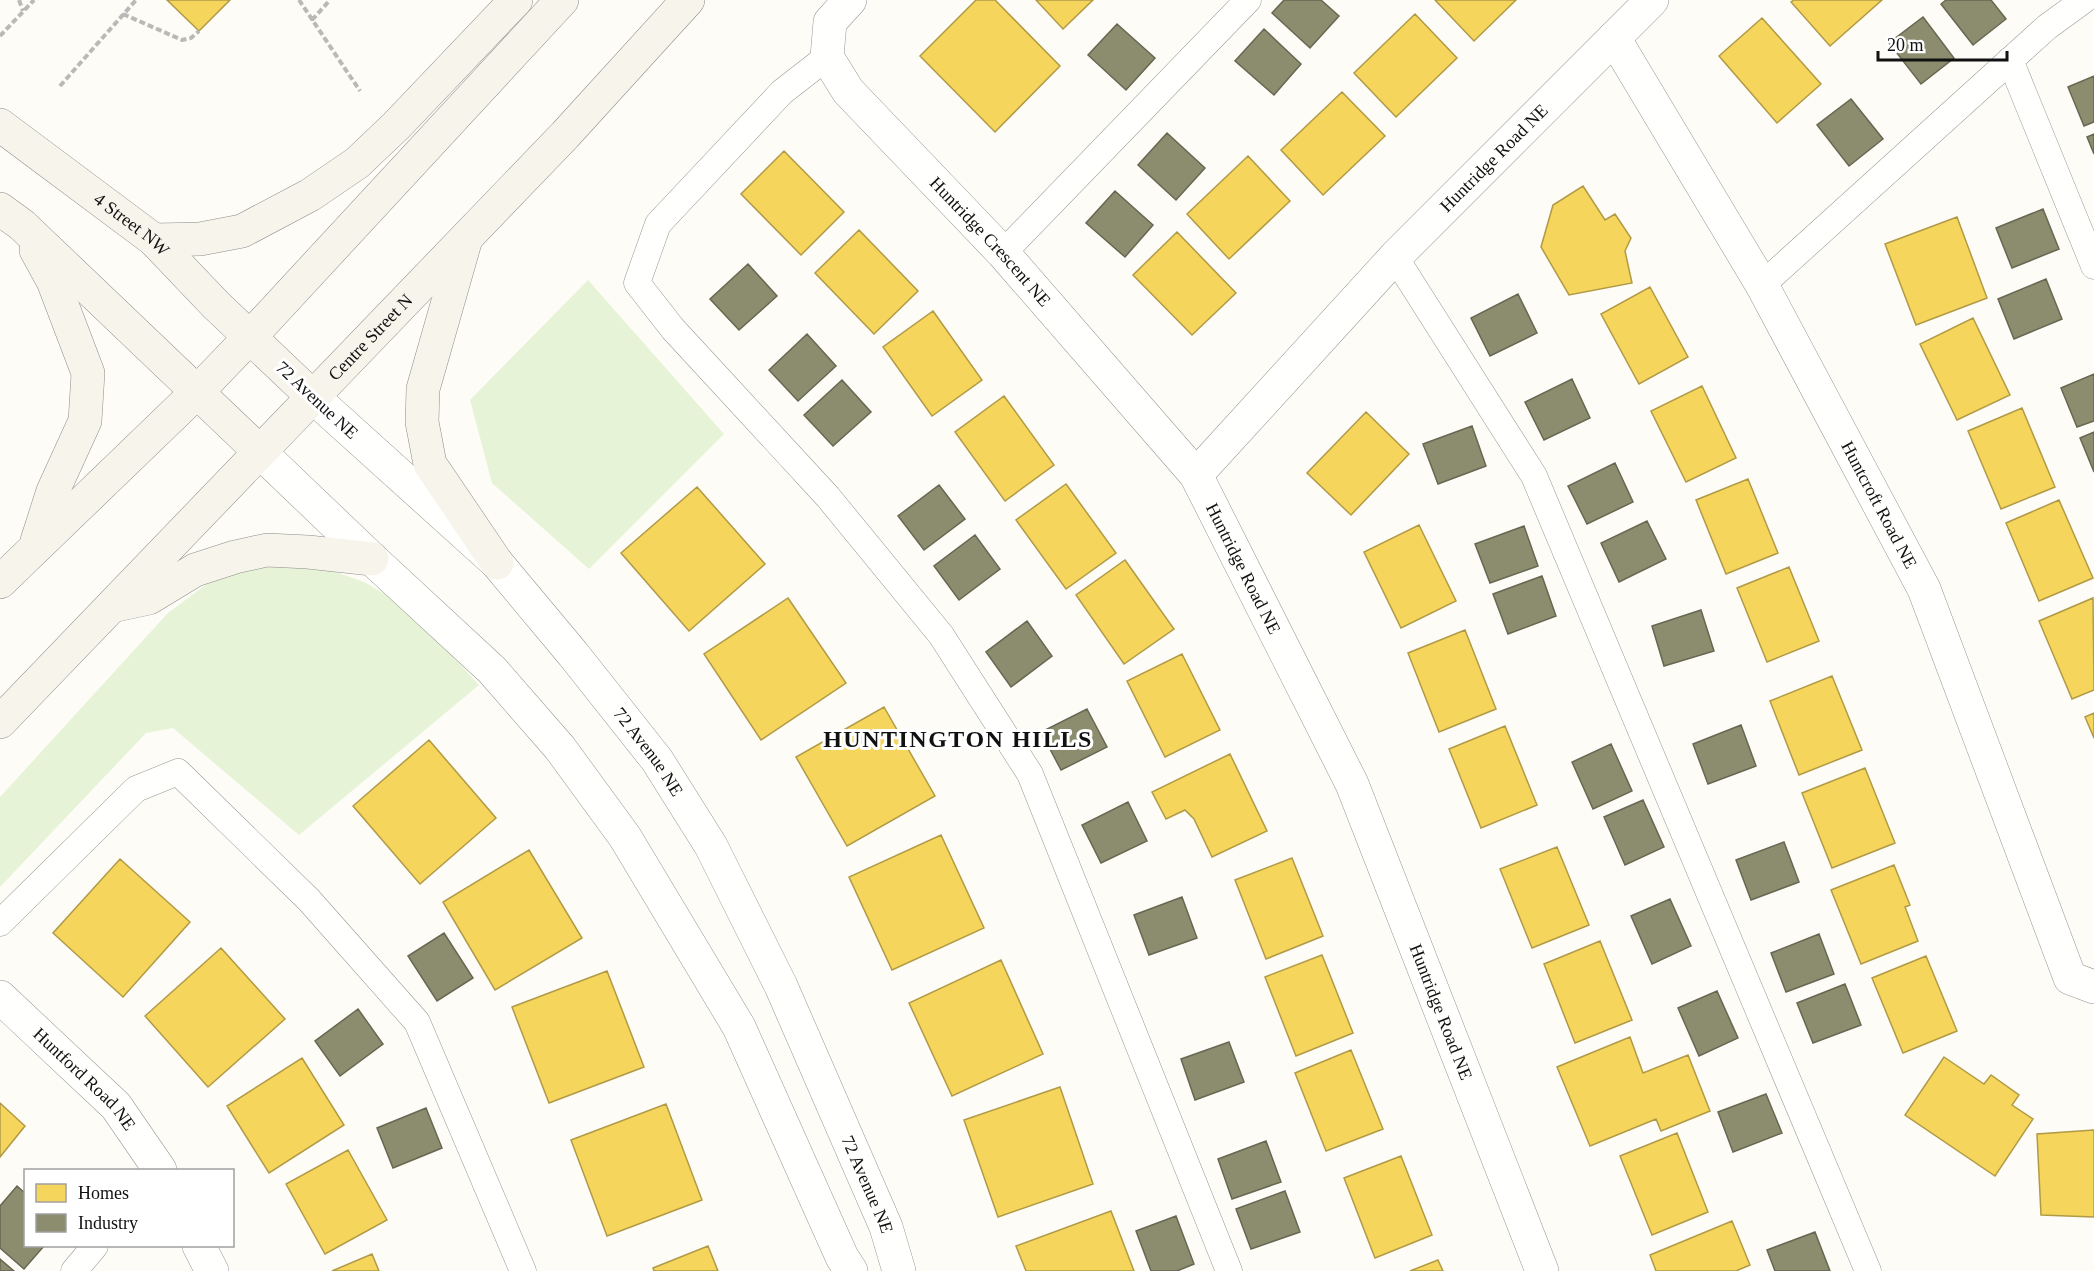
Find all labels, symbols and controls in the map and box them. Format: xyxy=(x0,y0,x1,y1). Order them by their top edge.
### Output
scale bar xyxy=(1878,24,2007,62)
text: 20 m xyxy=(1887,35,1924,55)
street label: Huntridge Road NE xyxy=(1436,100,1552,216)
street label: Huntridge Crescent NE xyxy=(926,173,1055,311)
street label: 4 Street NW xyxy=(90,189,174,260)
street label: Centre Street N xyxy=(324,290,416,385)
street label: 72 Avenue NE xyxy=(272,357,362,443)
street label: Huntcroft Road NE xyxy=(1837,438,1921,572)
street label: Huntridge Road NE xyxy=(1202,500,1285,637)
street label: 72 Avenue NE xyxy=(609,704,687,800)
district label: HUNTINGTON HILLS xyxy=(823,726,1093,752)
street label: Huntridge Road NE xyxy=(1405,941,1476,1083)
street label: Huntford Road NE xyxy=(29,1024,140,1134)
street label: 72 Avenue NE xyxy=(837,1132,897,1235)
legend xyxy=(24,1169,234,1247)
text: Homes xyxy=(78,1183,129,1203)
text: Industry xyxy=(78,1213,138,1233)

